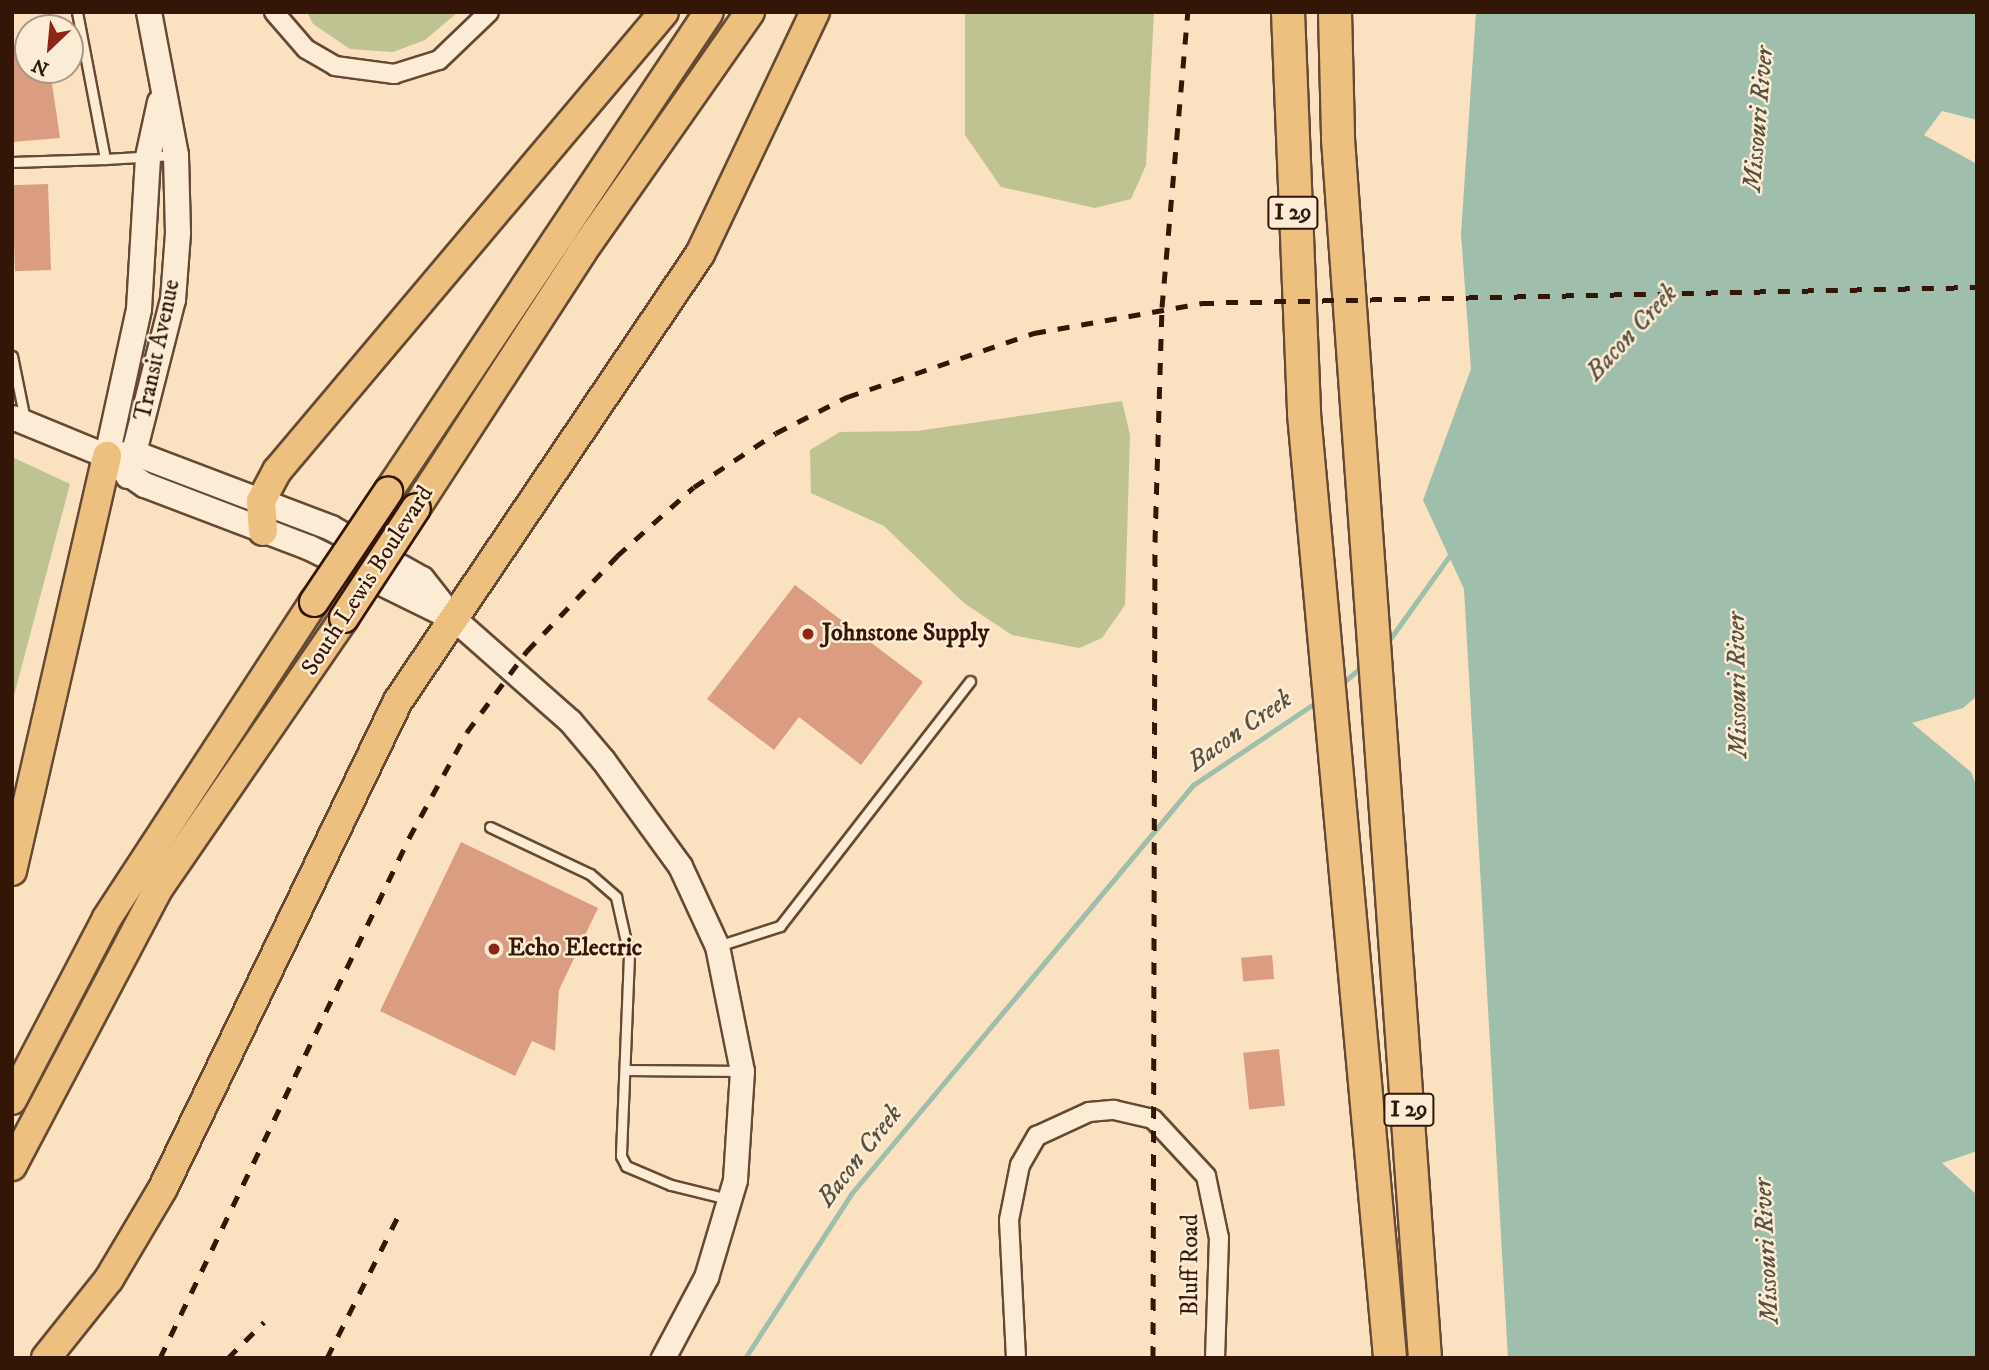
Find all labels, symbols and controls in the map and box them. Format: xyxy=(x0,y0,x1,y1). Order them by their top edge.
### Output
north arrow xyxy=(14,14,84,84)
water label: Missouri River xyxy=(1737,45,1781,193)
text: N xyxy=(28,53,53,80)
road number: I 29 xyxy=(1267,194,1319,232)
street label: Transit Avenue xyxy=(129,277,187,423)
water label: Bacon Creek xyxy=(1580,278,1684,388)
street label: South Lewis Boulevard xyxy=(296,481,440,681)
water label: Missouri River xyxy=(1721,612,1755,758)
place label: Johnstone Supply xyxy=(822,620,989,648)
marker: Johnstone Supply xyxy=(800,626,816,642)
water label: Bacon Creek xyxy=(1182,684,1298,778)
place label: Echo Electric xyxy=(508,935,642,963)
marker: Echo Electric xyxy=(486,941,502,957)
road number: I 29 xyxy=(1383,1091,1435,1130)
water label: Bacon Creek xyxy=(811,1099,909,1213)
water label: Missouri River xyxy=(1748,1178,1786,1324)
street label: Bluff Road xyxy=(1177,1214,1205,1316)

